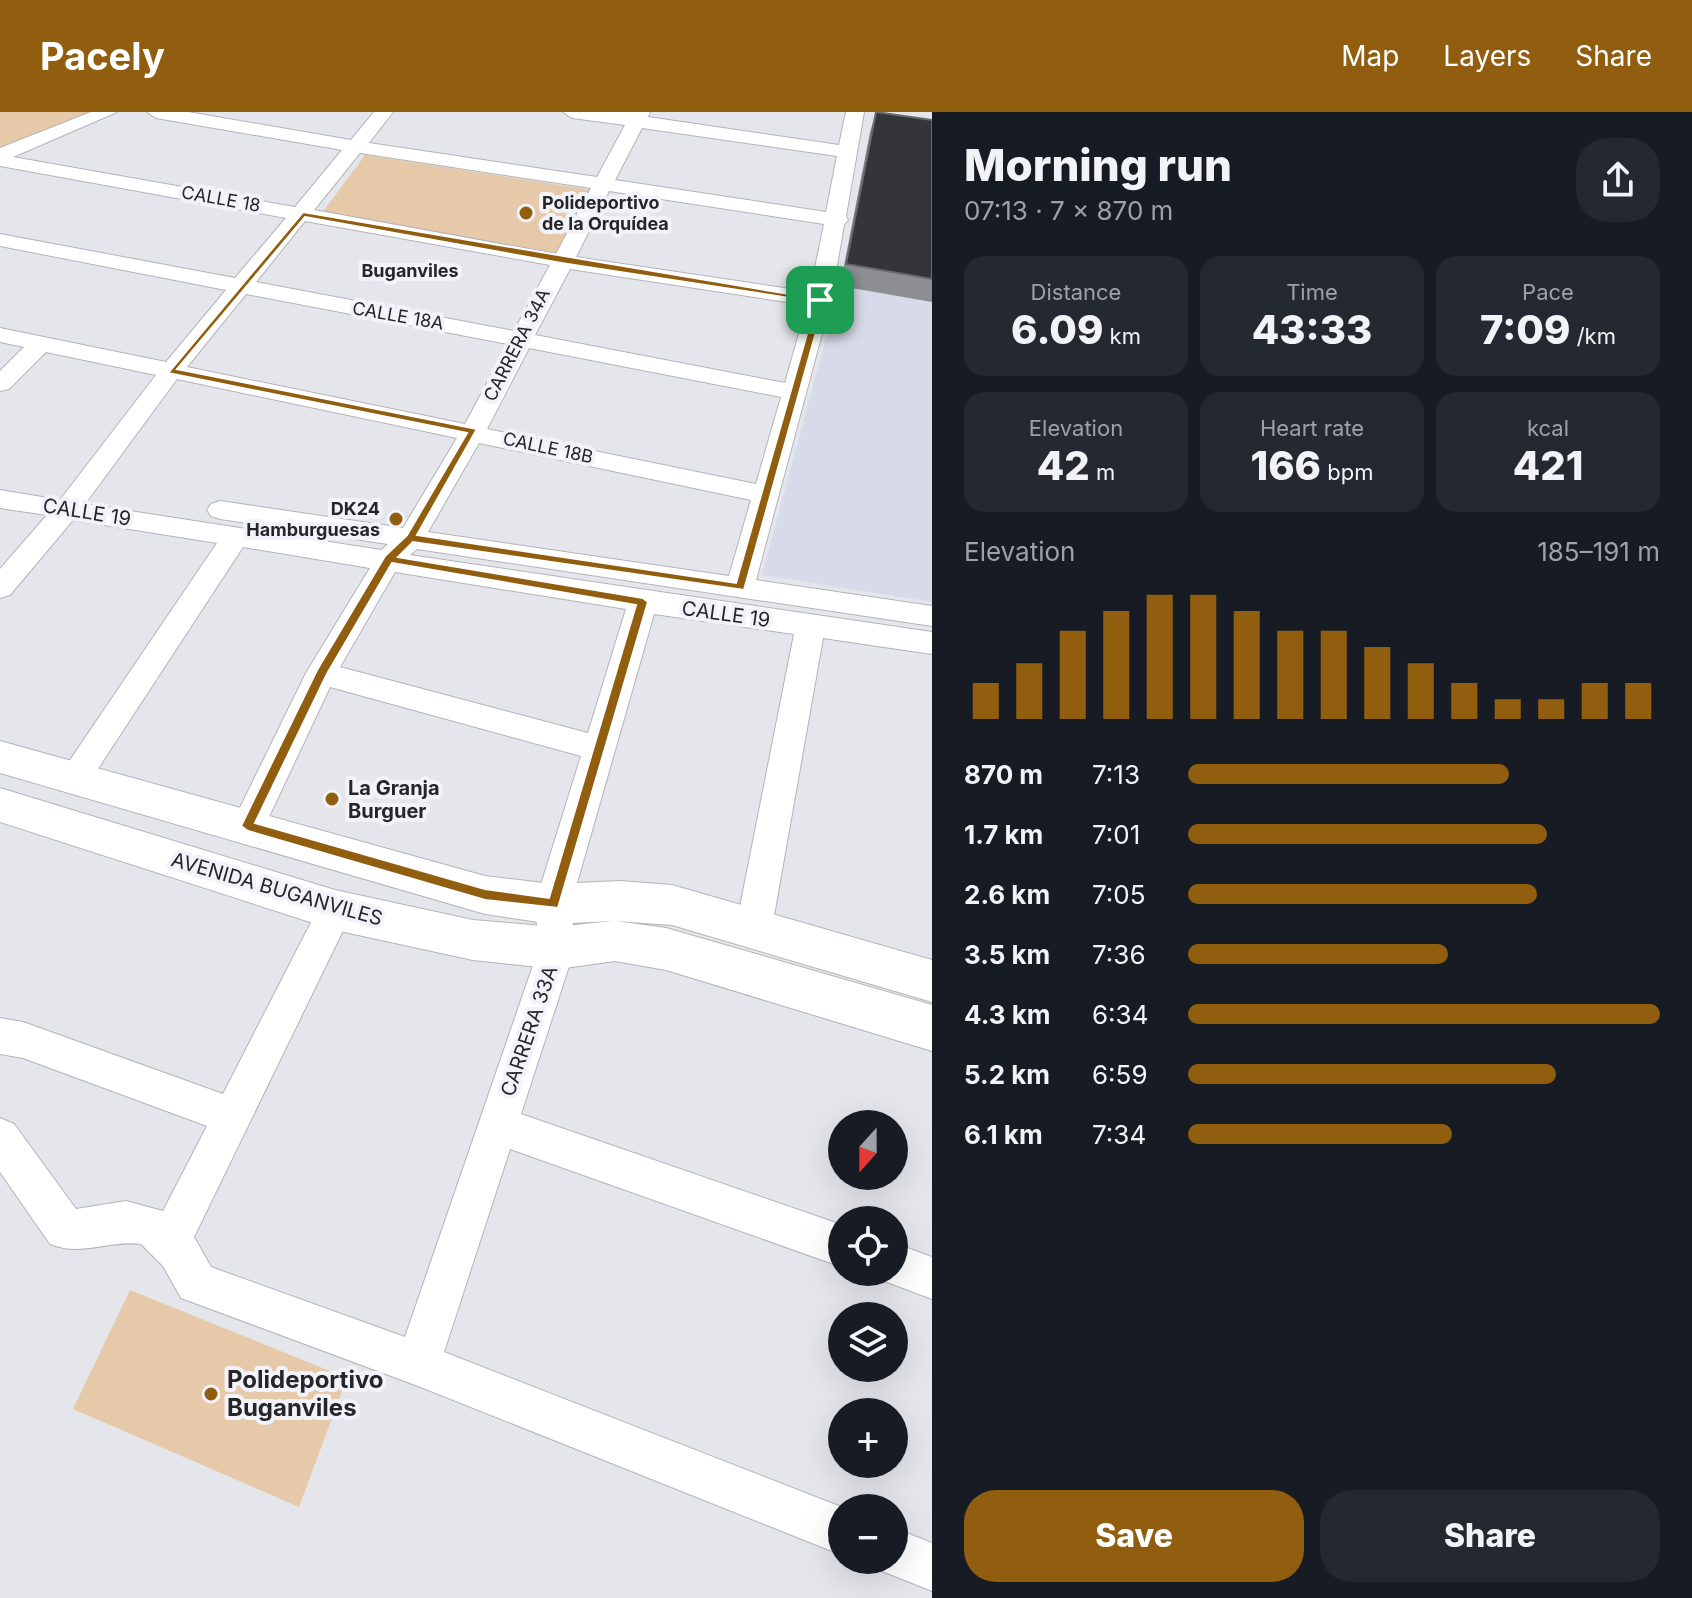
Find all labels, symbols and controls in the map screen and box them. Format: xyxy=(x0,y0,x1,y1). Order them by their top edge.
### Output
text: Pacely xyxy=(40,33,165,79)
text: Map xyxy=(1341,39,1399,73)
text: Layers xyxy=(1443,39,1531,73)
text: Share xyxy=(1575,39,1652,73)
text: Morning run xyxy=(964,138,1232,192)
button: share xyxy=(1576,138,1660,222)
street label: CALLE 18 xyxy=(180,181,262,216)
place label: Polideportivo de la Orquídea xyxy=(542,192,669,234)
text: 07:13 · 7 × 870 m xyxy=(964,195,1173,226)
marker: Polideportivo de la Orquídea xyxy=(517,204,535,222)
district label: Buganviles xyxy=(361,260,459,281)
pin xyxy=(786,266,854,334)
icon: arrive xyxy=(798,278,842,322)
text: Distance xyxy=(1031,279,1121,305)
text: Time xyxy=(1286,279,1338,305)
text: Pace xyxy=(1522,279,1574,305)
street label: CARRERA 34A xyxy=(479,285,554,405)
street label: CALLE 18A xyxy=(351,297,445,334)
text: 6.09 xyxy=(1011,305,1103,354)
text: 43:33 xyxy=(1252,305,1372,354)
text: 7:09 xyxy=(1480,305,1570,354)
text: km xyxy=(1103,323,1141,349)
text: /km xyxy=(1570,323,1616,349)
text: Elevation xyxy=(1029,415,1123,441)
text: Heart rate xyxy=(1260,415,1364,441)
text: kcal xyxy=(1527,415,1569,441)
street label: CALLE 18B xyxy=(501,428,595,467)
text: 42 xyxy=(1037,441,1090,490)
text: 166 xyxy=(1251,441,1321,490)
text: 421 xyxy=(1513,441,1583,490)
text: m xyxy=(1090,459,1115,485)
text: bpm xyxy=(1321,459,1374,485)
street label: CALLE 19 xyxy=(41,493,133,531)
place label: DK24 Hamburguesas xyxy=(246,498,380,540)
marker: DK24 Hamburguesas xyxy=(387,510,405,528)
text: Elevation xyxy=(964,536,1075,567)
text: 185–191 m xyxy=(1537,536,1660,567)
street label: CALLE 19 xyxy=(680,596,772,632)
text: 870 m xyxy=(964,759,1043,790)
text: 7:13 xyxy=(1092,759,1140,790)
place label: La Granja Burguer xyxy=(348,776,440,823)
marker: La Granja Burguer xyxy=(323,790,341,808)
text: 1.7 km xyxy=(964,819,1043,850)
text: 7:01 xyxy=(1092,819,1140,850)
street label: AVENIDA BUGANVILES xyxy=(169,847,385,931)
text: 2.6 km xyxy=(964,879,1050,910)
text: 7:05 xyxy=(1092,879,1146,910)
text: 3.5 km xyxy=(964,939,1050,970)
text: 7:36 xyxy=(1092,939,1146,970)
street label: CARRERA 33A xyxy=(495,962,563,1099)
text: 4.3 km xyxy=(964,999,1051,1030)
text: 6:34 xyxy=(1092,999,1148,1030)
text: 5.2 km xyxy=(964,1059,1050,1090)
text: 6:59 xyxy=(1092,1059,1148,1090)
north arrow xyxy=(828,1110,908,1190)
map controls xyxy=(828,1110,908,1574)
text: 6.1 km xyxy=(964,1119,1043,1150)
text: 7:34 xyxy=(1092,1119,1146,1150)
button: locate xyxy=(828,1206,908,1286)
button: layers xyxy=(828,1302,908,1382)
place label: Polideportivo Buganviles xyxy=(227,1365,384,1422)
marker: Polideportivo Buganviles xyxy=(202,1385,220,1403)
button: + xyxy=(828,1398,908,1478)
button: Save xyxy=(964,1490,1304,1582)
button: Share xyxy=(1320,1490,1660,1582)
button: − xyxy=(828,1494,908,1574)

